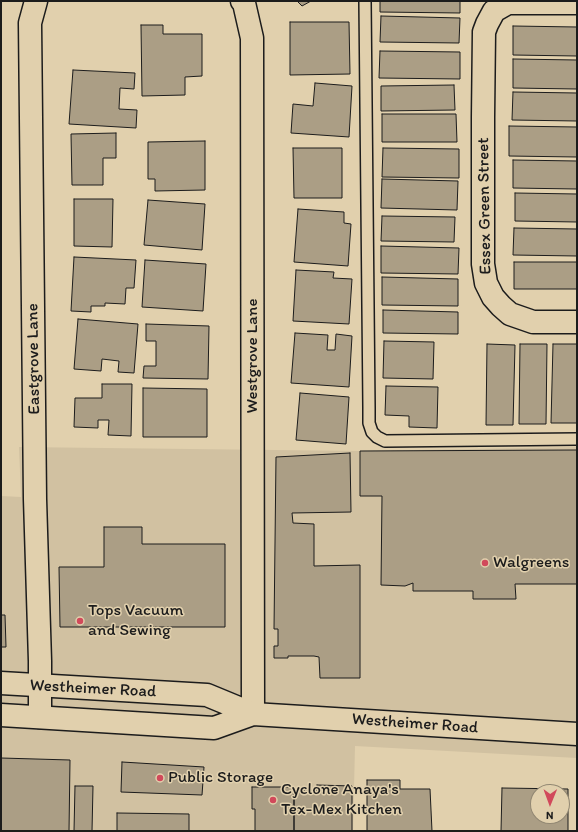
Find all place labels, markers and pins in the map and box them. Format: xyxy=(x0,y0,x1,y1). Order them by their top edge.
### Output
place label: Walgreens xyxy=(493,553,569,573)
marker: Walgreens xyxy=(480,558,490,568)
place label: Tops Vacuum and Sewing xyxy=(88,601,184,641)
marker: Tops Vacuum and Sewing xyxy=(75,616,85,626)
place label: Public Storage xyxy=(168,768,273,788)
marker: Public Storage xyxy=(155,773,165,783)
place label: Cyclone Anaya's Tex-Mex Kitchen xyxy=(281,780,402,820)
marker: Cyclone Anaya's Tex-Mex Kitchen xyxy=(268,795,278,805)

